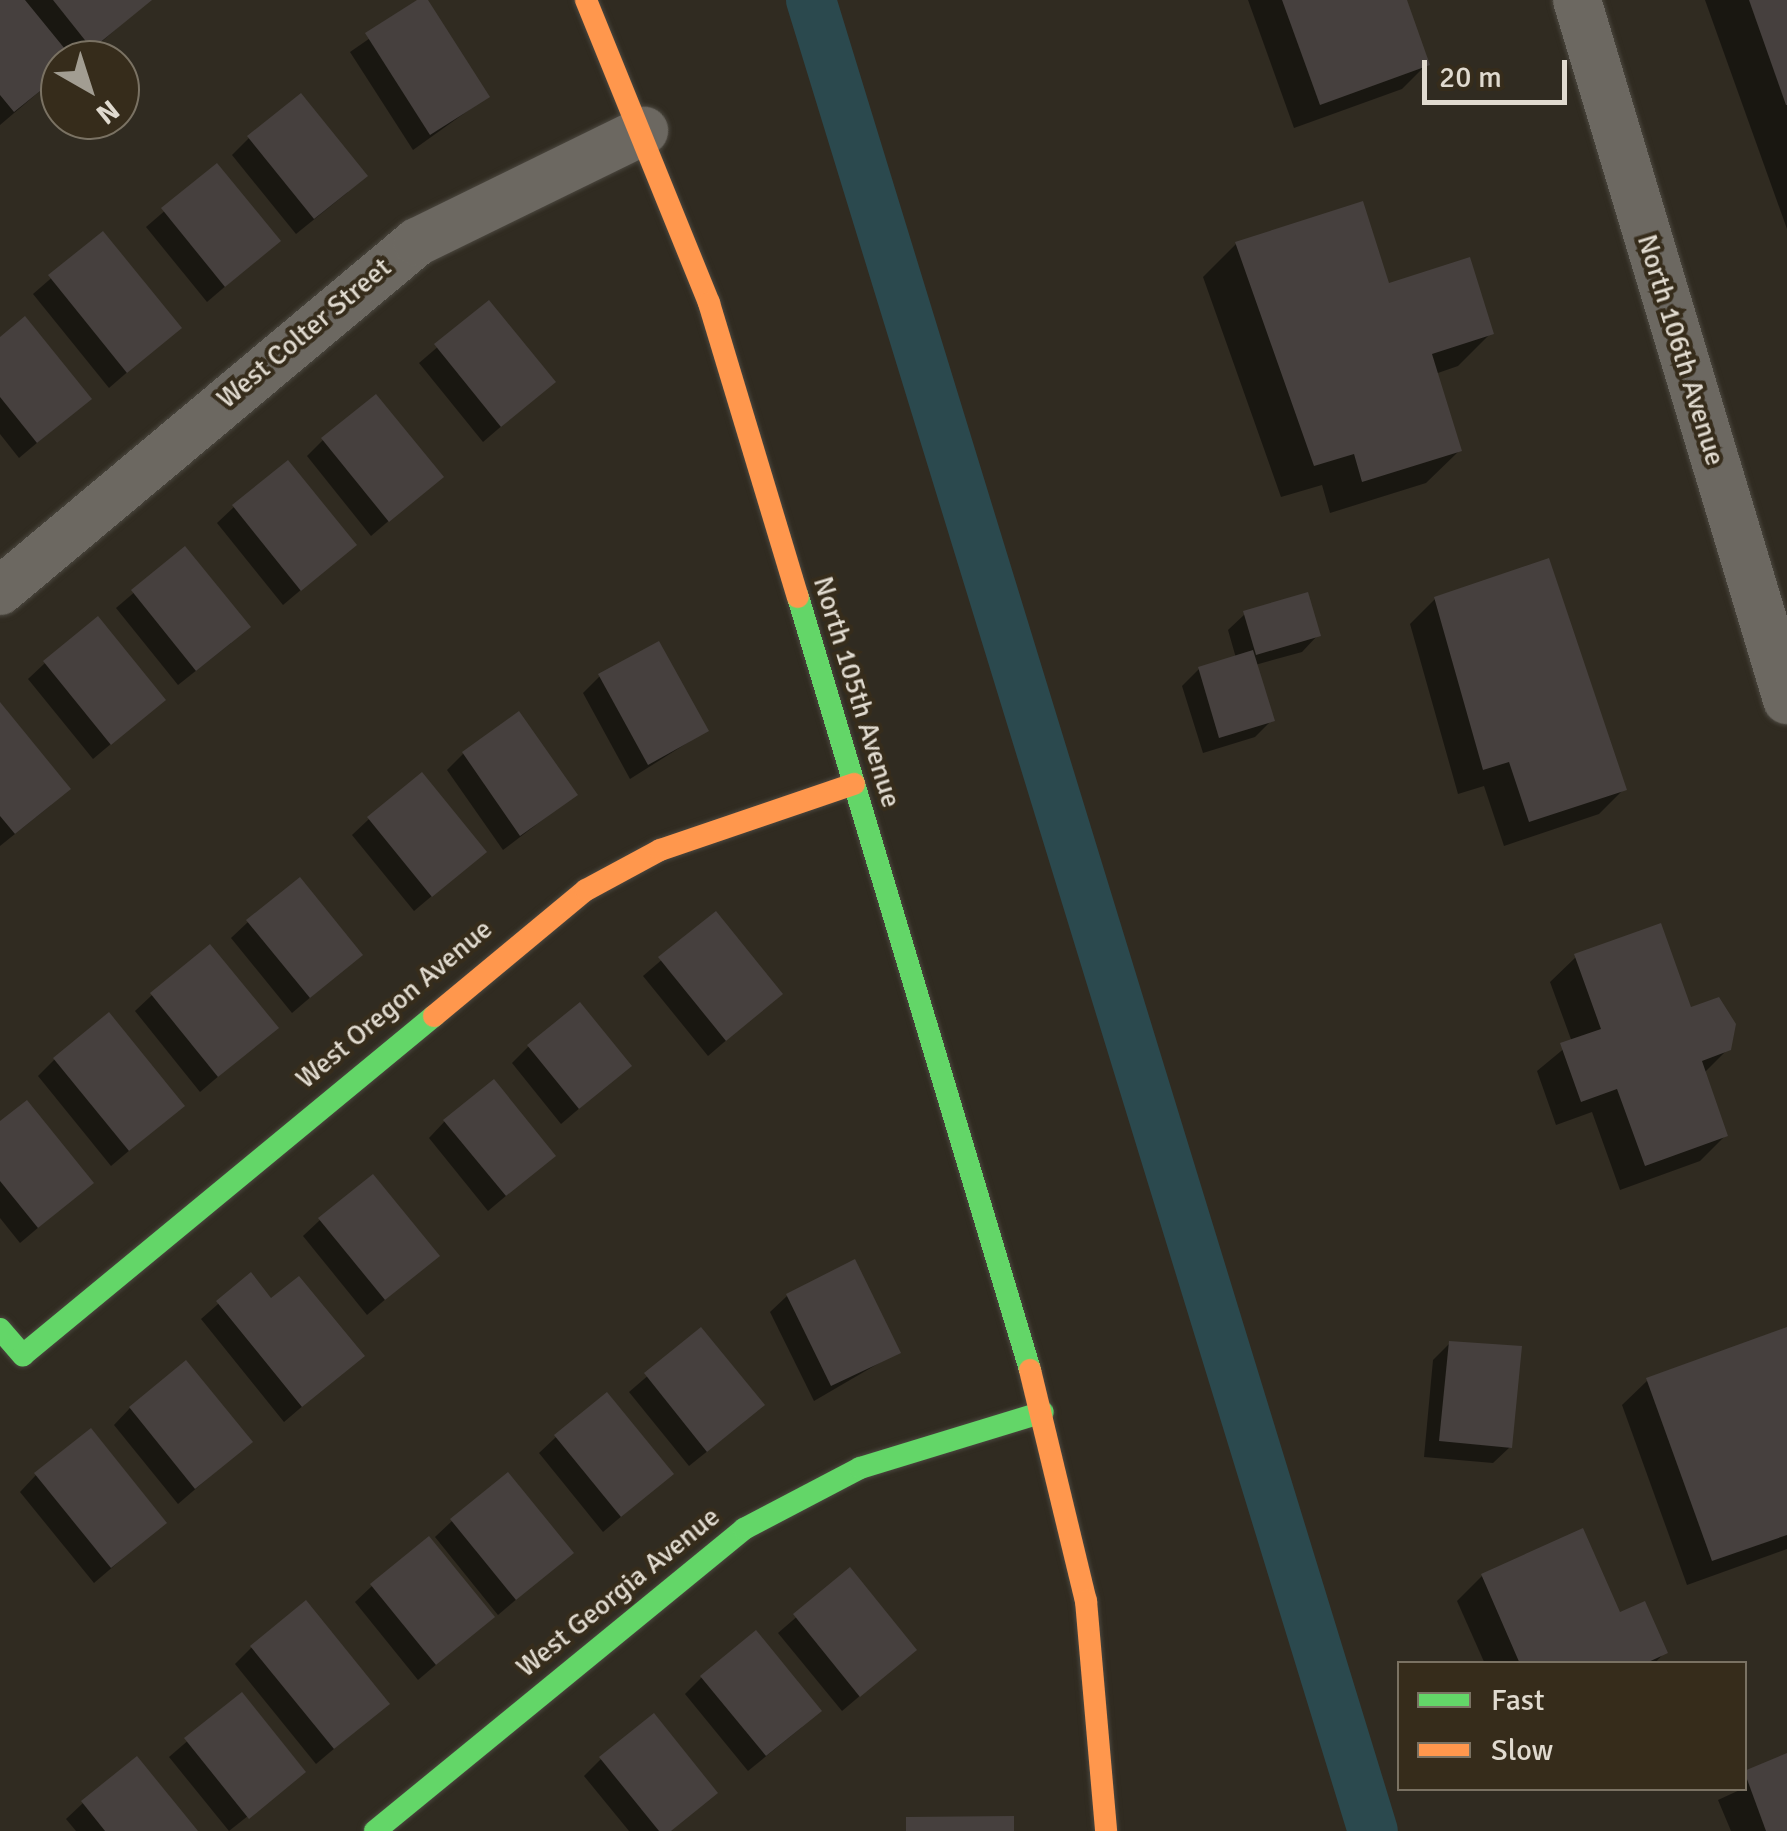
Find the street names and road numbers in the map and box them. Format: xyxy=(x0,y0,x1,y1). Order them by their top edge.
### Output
street label: North 106th Avenue xyxy=(1630,230,1732,470)
street label: West Colter Street xyxy=(210,250,398,416)
street label: North 105th Avenue xyxy=(806,572,908,812)
street label: West Oregon Avenue xyxy=(289,912,499,1096)
street label: West Georgia Avenue xyxy=(510,1500,726,1684)

